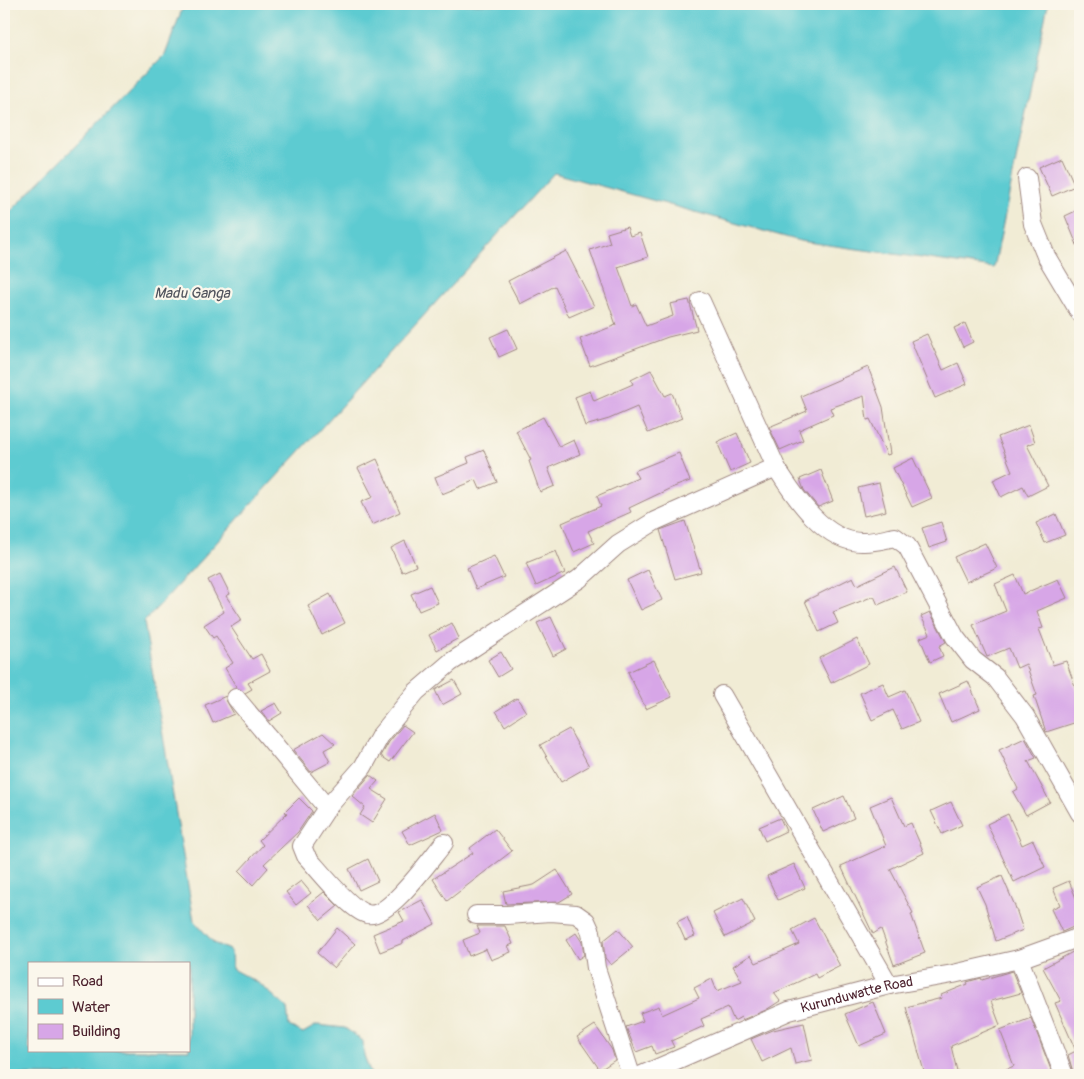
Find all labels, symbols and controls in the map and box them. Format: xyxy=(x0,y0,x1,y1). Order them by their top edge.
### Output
water label: Madu Ganga xyxy=(154,284,231,303)
legend xyxy=(28,962,190,1052)
text: Road xyxy=(72,972,103,991)
street label: Kurunduwatte Road xyxy=(799,973,914,1017)
text: Water xyxy=(72,998,111,1017)
text: Building xyxy=(72,1022,120,1041)

